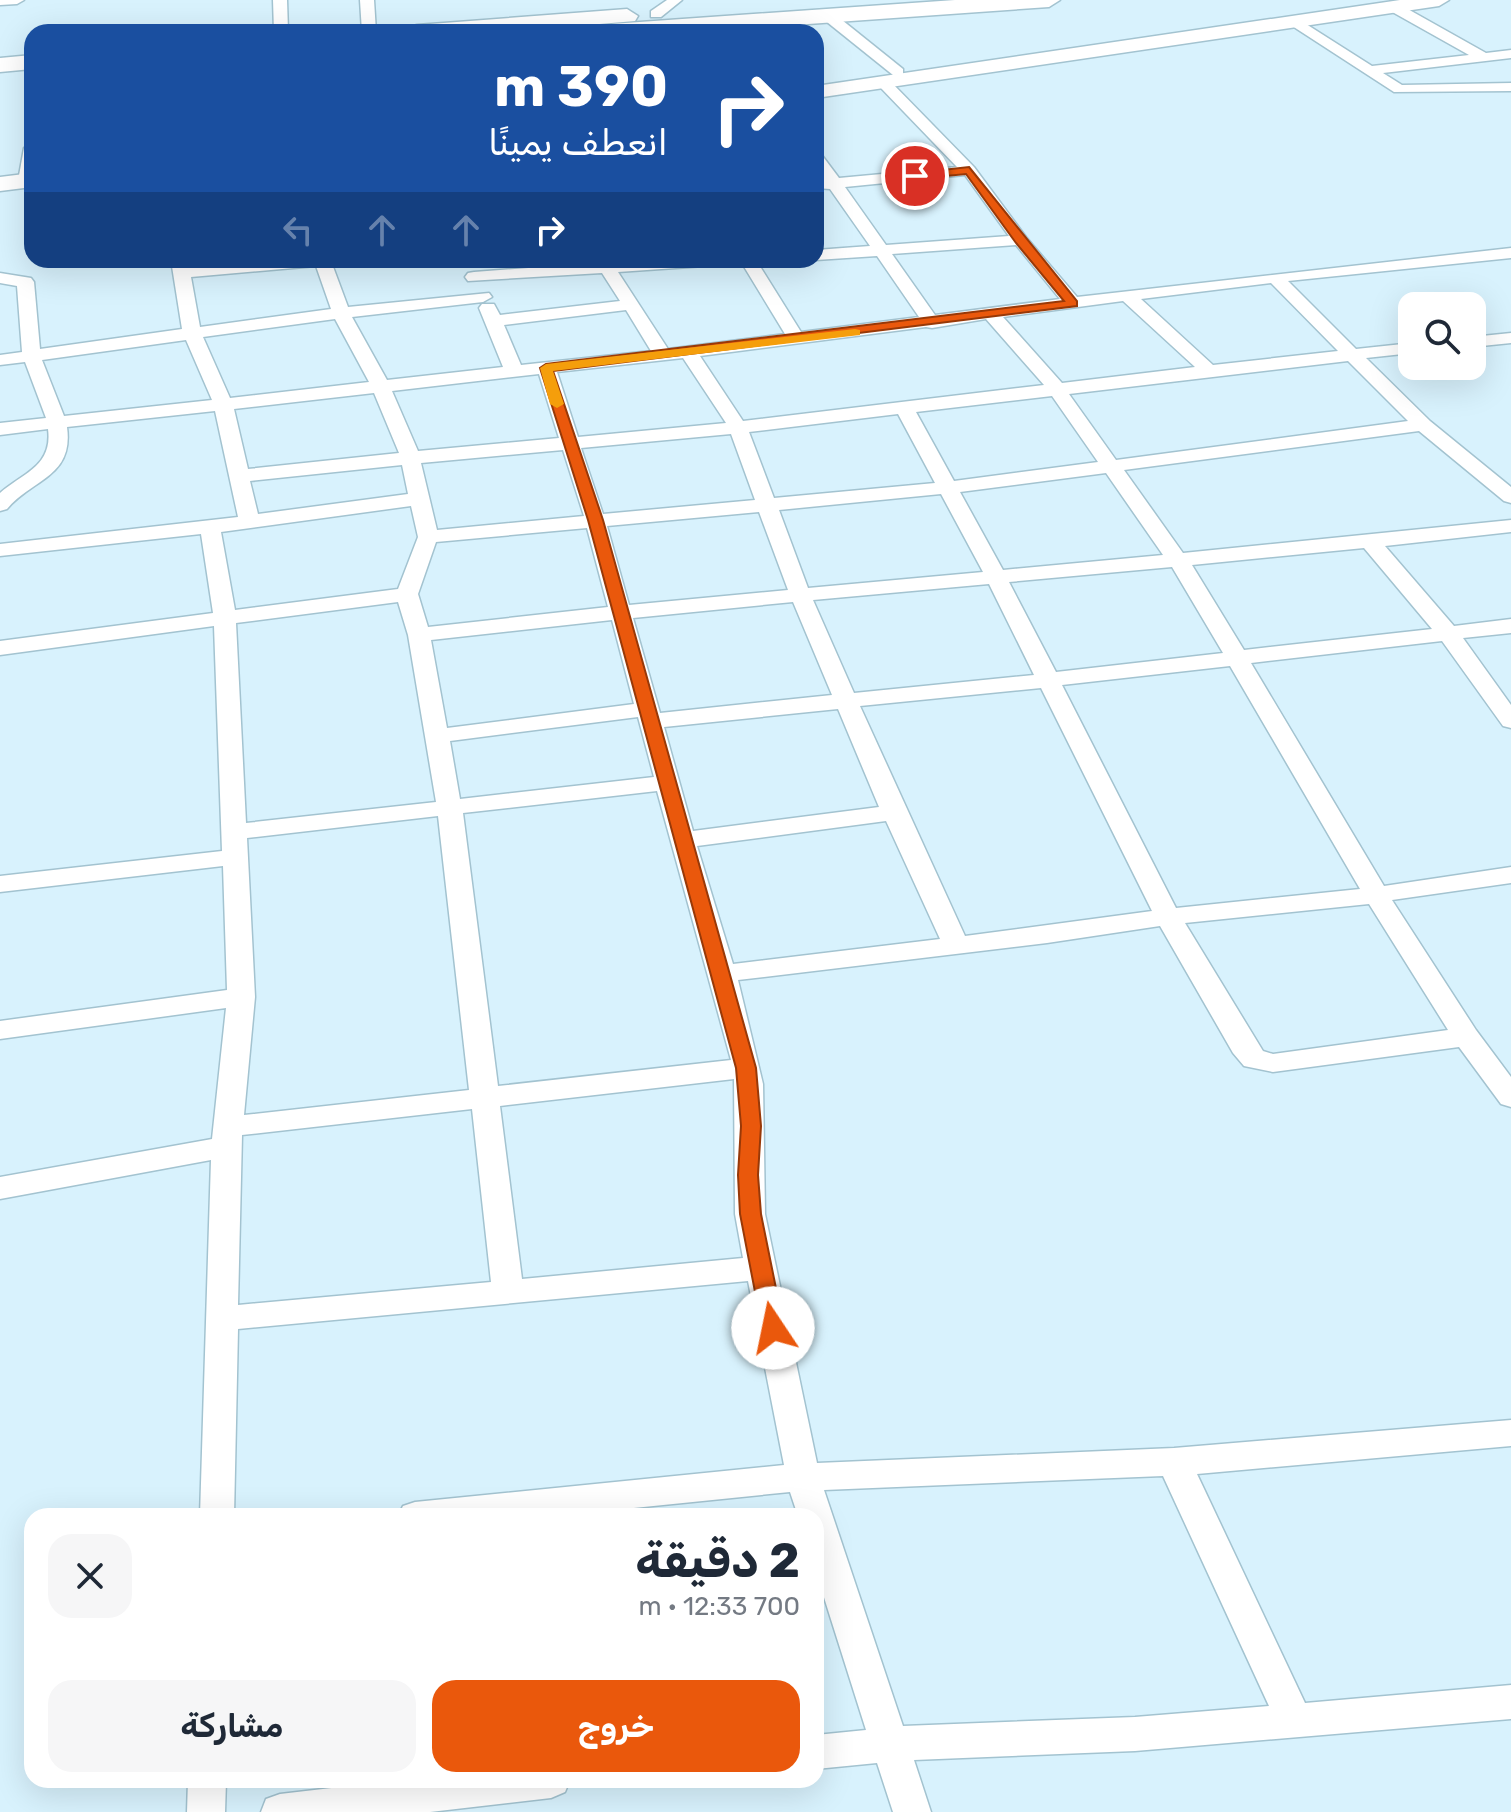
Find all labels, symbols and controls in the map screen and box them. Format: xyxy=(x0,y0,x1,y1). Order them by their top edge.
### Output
text: 390 m xyxy=(494,54,668,120)
icon: right xyxy=(696,56,800,160)
text: انعطف يمينًا xyxy=(488,121,668,164)
pin xyxy=(881,142,949,210)
icon: arrive xyxy=(893,154,937,198)
icon: left xyxy=(276,208,320,252)
icon: ahead xyxy=(360,208,404,252)
icon: ahead xyxy=(444,208,488,252)
icon: right xyxy=(528,208,572,252)
map controls xyxy=(1398,292,1486,380)
button: search xyxy=(1398,292,1486,380)
position arrow xyxy=(731,1286,815,1370)
text: 2 دقيقة xyxy=(635,1532,800,1589)
button: close xyxy=(48,1534,132,1618)
text: 700 m · 12:33 xyxy=(639,1591,800,1622)
button: مشاركة xyxy=(48,1680,416,1772)
button: خروج xyxy=(432,1680,800,1772)

